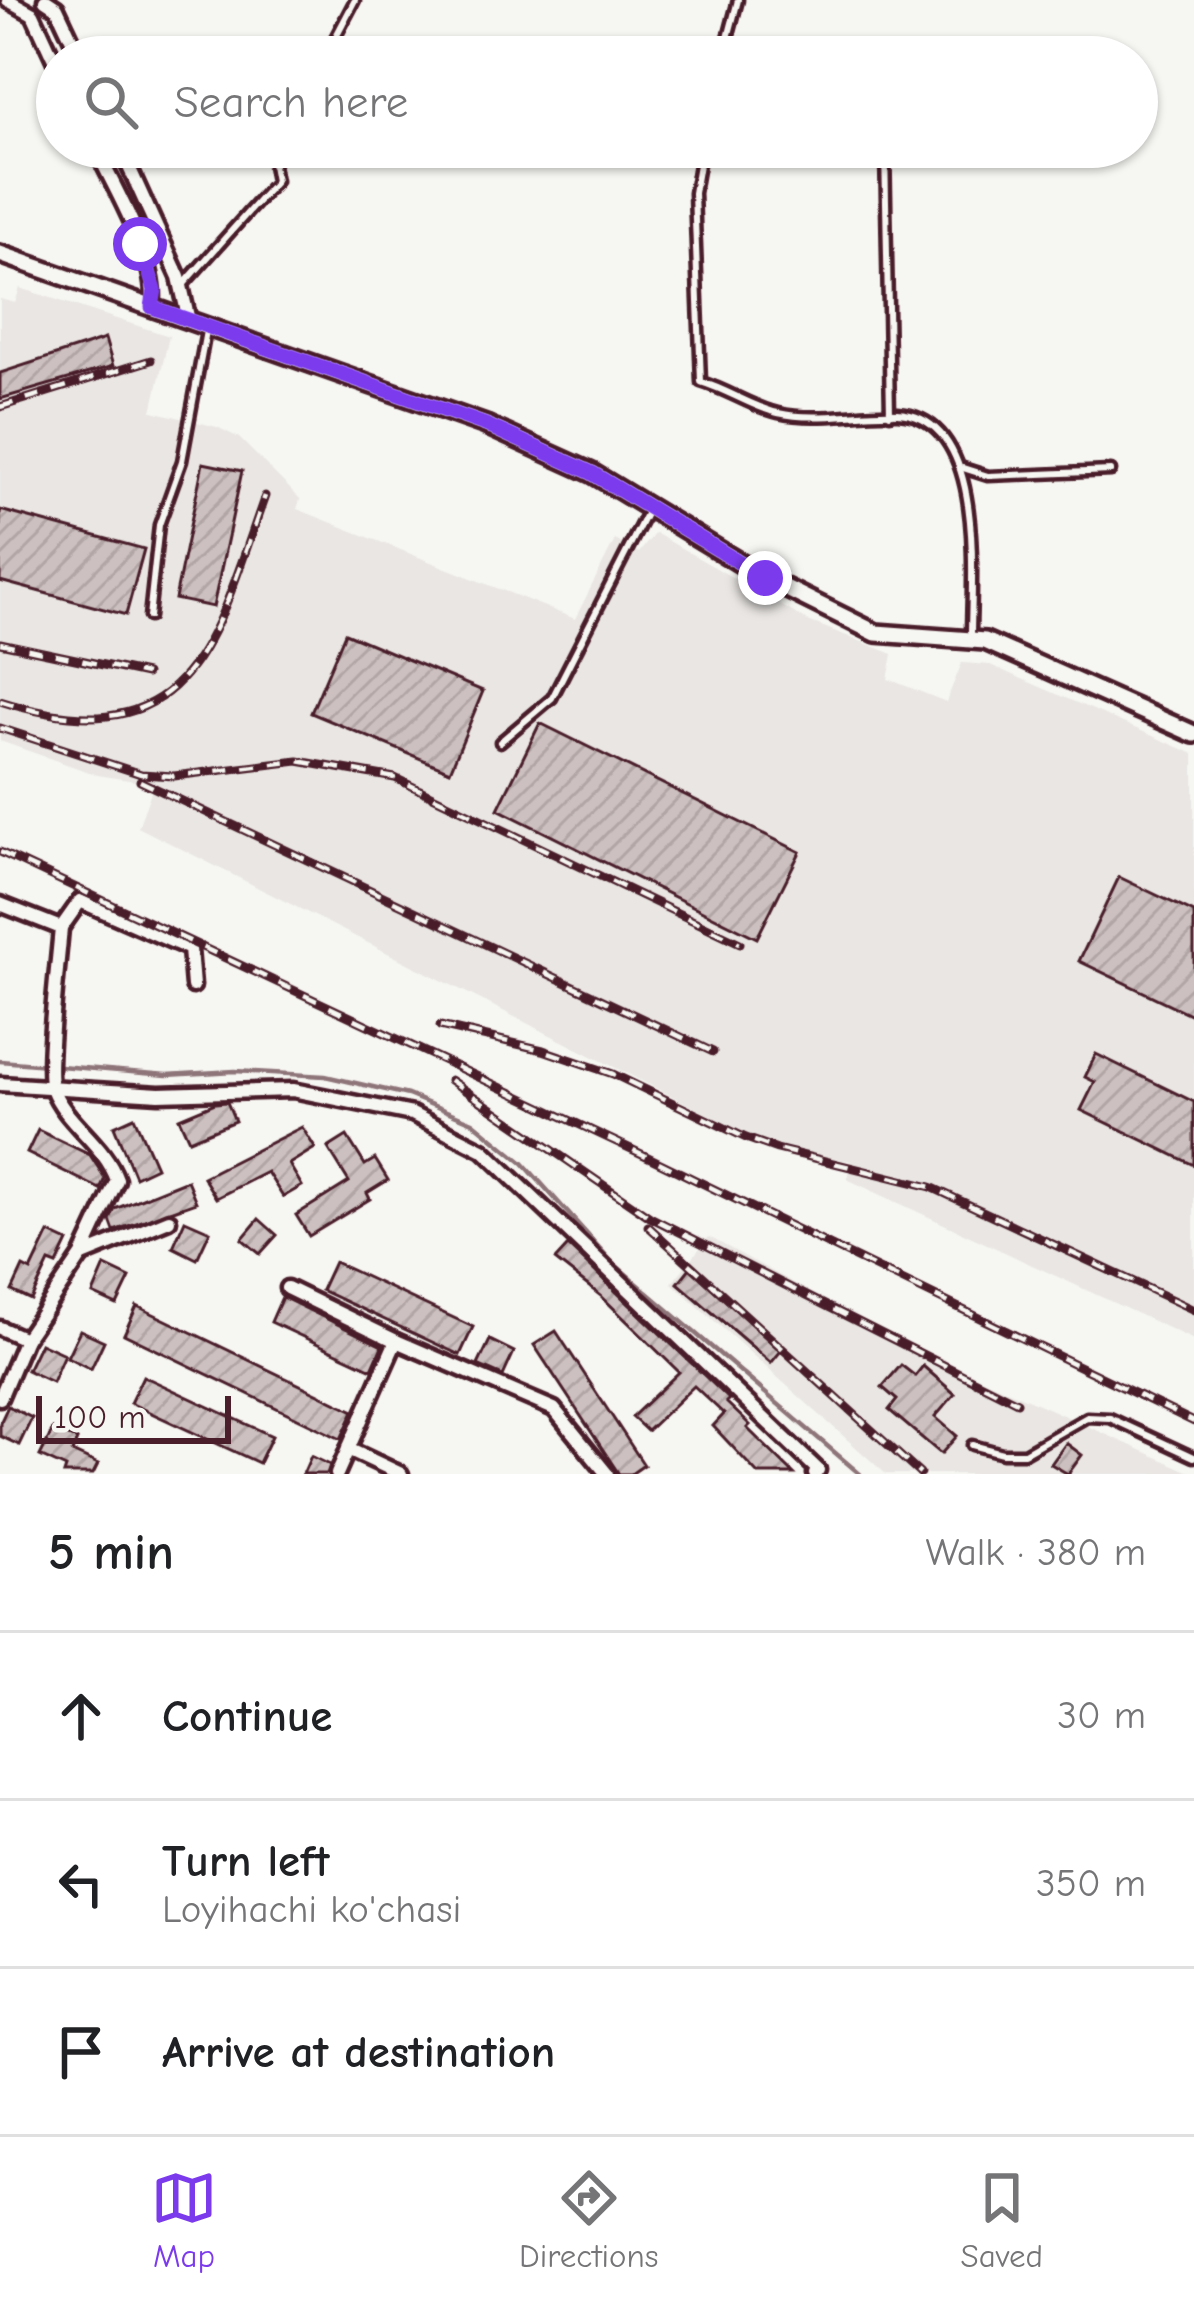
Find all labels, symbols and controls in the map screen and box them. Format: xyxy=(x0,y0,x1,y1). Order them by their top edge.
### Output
search box xyxy=(36,36,1158,168)
icon: search xyxy=(78,69,144,135)
text: Search here xyxy=(174,76,408,128)
route start xyxy=(113,217,167,271)
route end xyxy=(738,551,792,605)
scale bar xyxy=(36,1390,231,1443)
text: 100 m xyxy=(54,1398,146,1436)
text: 5 min xyxy=(48,1523,174,1582)
text: Walk · 380 m xyxy=(926,1530,1146,1575)
icon: ahead xyxy=(48,1683,114,1749)
text: Continue xyxy=(162,1690,332,1742)
text: 30 m xyxy=(1057,1693,1146,1738)
text: Turn left xyxy=(162,1835,329,1887)
icon: left xyxy=(48,1851,114,1917)
text: 350 m xyxy=(1036,1861,1146,1906)
text: Loyihachi ko'chasi xyxy=(162,1887,461,1932)
icon: arrive xyxy=(48,2019,114,2085)
text: Arrive at destination xyxy=(162,2026,555,2078)
tab: Map xyxy=(151,2165,217,2275)
tab: Directions xyxy=(519,2165,659,2275)
tab: Saved xyxy=(961,2165,1043,2275)

